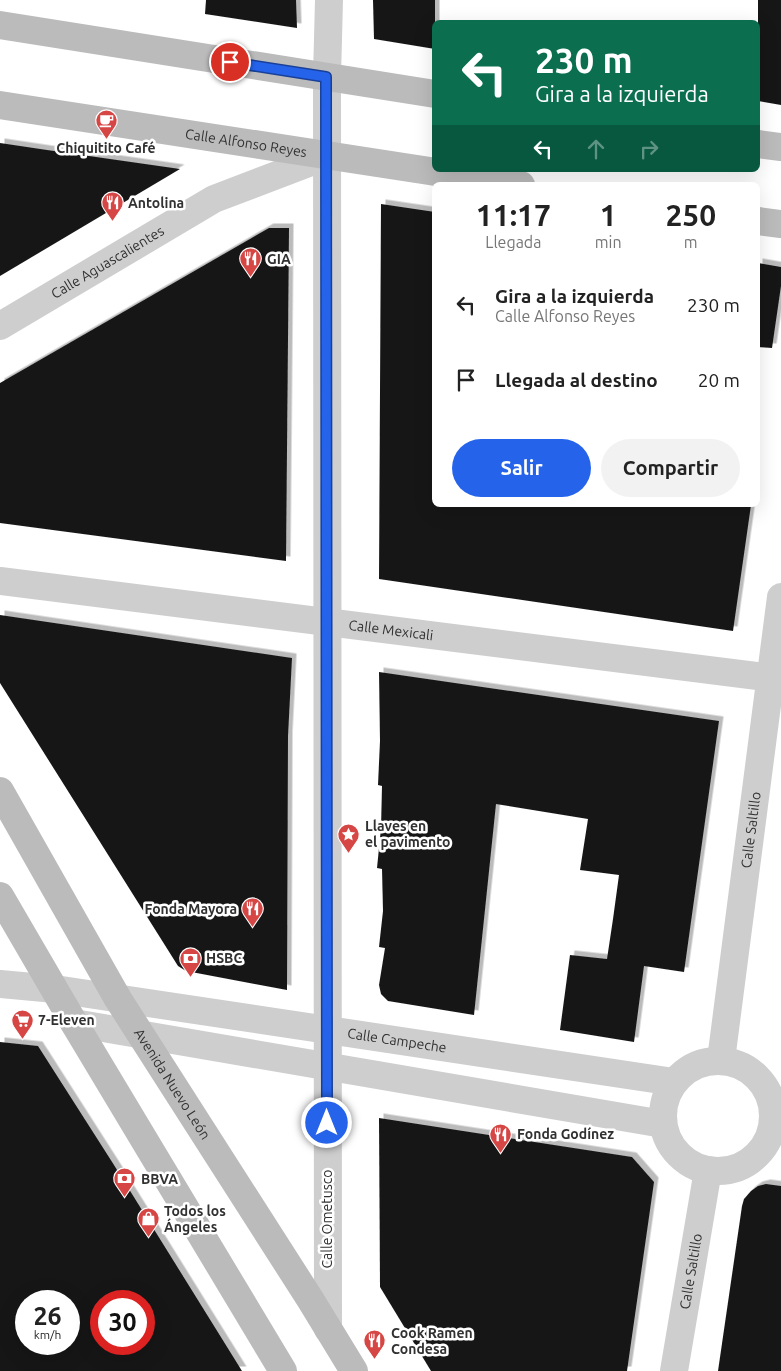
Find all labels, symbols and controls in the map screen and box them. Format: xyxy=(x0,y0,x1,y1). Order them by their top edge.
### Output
icon: left xyxy=(452,40,517,105)
text: 230 m xyxy=(535,40,633,80)
pin xyxy=(209,41,251,83)
icon: arrive xyxy=(216,48,244,76)
text: Gira a la izquierda xyxy=(535,81,709,106)
cafe icon: Chiquitito Café xyxy=(94,108,118,139)
street label: Calle Alfonso Reyes xyxy=(184,126,308,160)
icon: left xyxy=(529,135,557,163)
icon: ahead xyxy=(582,135,610,163)
icon: right xyxy=(635,135,663,163)
place label: Chiquitito Café xyxy=(56,140,156,156)
restaurant icon: Antolina xyxy=(100,191,124,222)
place label: Antolina xyxy=(128,195,184,211)
text: 11:17 xyxy=(476,198,551,232)
text: 1 xyxy=(600,198,617,232)
text: 250 xyxy=(665,198,716,232)
street label: Calle Aguascalientes xyxy=(48,223,167,302)
text: Llegada xyxy=(485,233,541,251)
text: min xyxy=(595,233,622,251)
text: m xyxy=(684,233,698,251)
restaurant icon: GIA xyxy=(239,247,263,278)
place label: GIA xyxy=(267,251,291,267)
text: Gira a la izquierda xyxy=(495,285,654,307)
icon: left xyxy=(452,291,480,319)
text: 230 m xyxy=(687,294,740,316)
text: Calle Alfonso Reyes xyxy=(495,307,635,325)
icon: arrive xyxy=(452,366,480,394)
text: Llegada al destino xyxy=(495,369,658,391)
text: 20 m xyxy=(698,369,740,391)
button: Salir xyxy=(452,439,591,497)
button: Compartir xyxy=(601,439,740,497)
street label: Calle Mexicali xyxy=(348,617,434,643)
street label: Calle Saltillo xyxy=(738,791,764,869)
place label: Llaves en el pavimento xyxy=(365,818,450,850)
place icon: Llaves en el pavimento xyxy=(337,822,361,853)
restaurant icon: Fonda Mayora xyxy=(241,897,265,928)
place label: Fonda Mayora xyxy=(144,901,237,917)
bank icon: HSBC xyxy=(178,946,202,977)
place label: HSBC xyxy=(206,950,242,966)
supermarket icon: 7-Eleven xyxy=(10,1008,34,1039)
place label: 7-Eleven xyxy=(38,1012,95,1028)
street label: Calle Campeche xyxy=(346,1025,448,1056)
street label: Avenida Nuevo León xyxy=(131,1026,214,1142)
position arrow xyxy=(300,1096,352,1148)
restaurant icon: Fonda Godínez xyxy=(489,1122,513,1153)
place label: Fonda Godínez xyxy=(517,1126,614,1142)
bank icon: BBVA xyxy=(113,1167,137,1198)
street label: Calle Ometusco xyxy=(319,1170,335,1268)
place label: BBVA xyxy=(141,1171,178,1187)
place label: Todos los Ángeles xyxy=(164,1203,226,1235)
shop icon: Todos los Ángeles xyxy=(136,1207,160,1238)
street label: Calle Saltillo xyxy=(677,1232,705,1311)
speed limit sign: 30 xyxy=(90,1290,155,1355)
text: 26 xyxy=(33,1302,62,1330)
place label: Cook Ramen Condesa xyxy=(391,1325,473,1357)
text: km/h xyxy=(34,1328,61,1341)
restaurant icon: Cook Ramen Condesa xyxy=(363,1329,387,1360)

